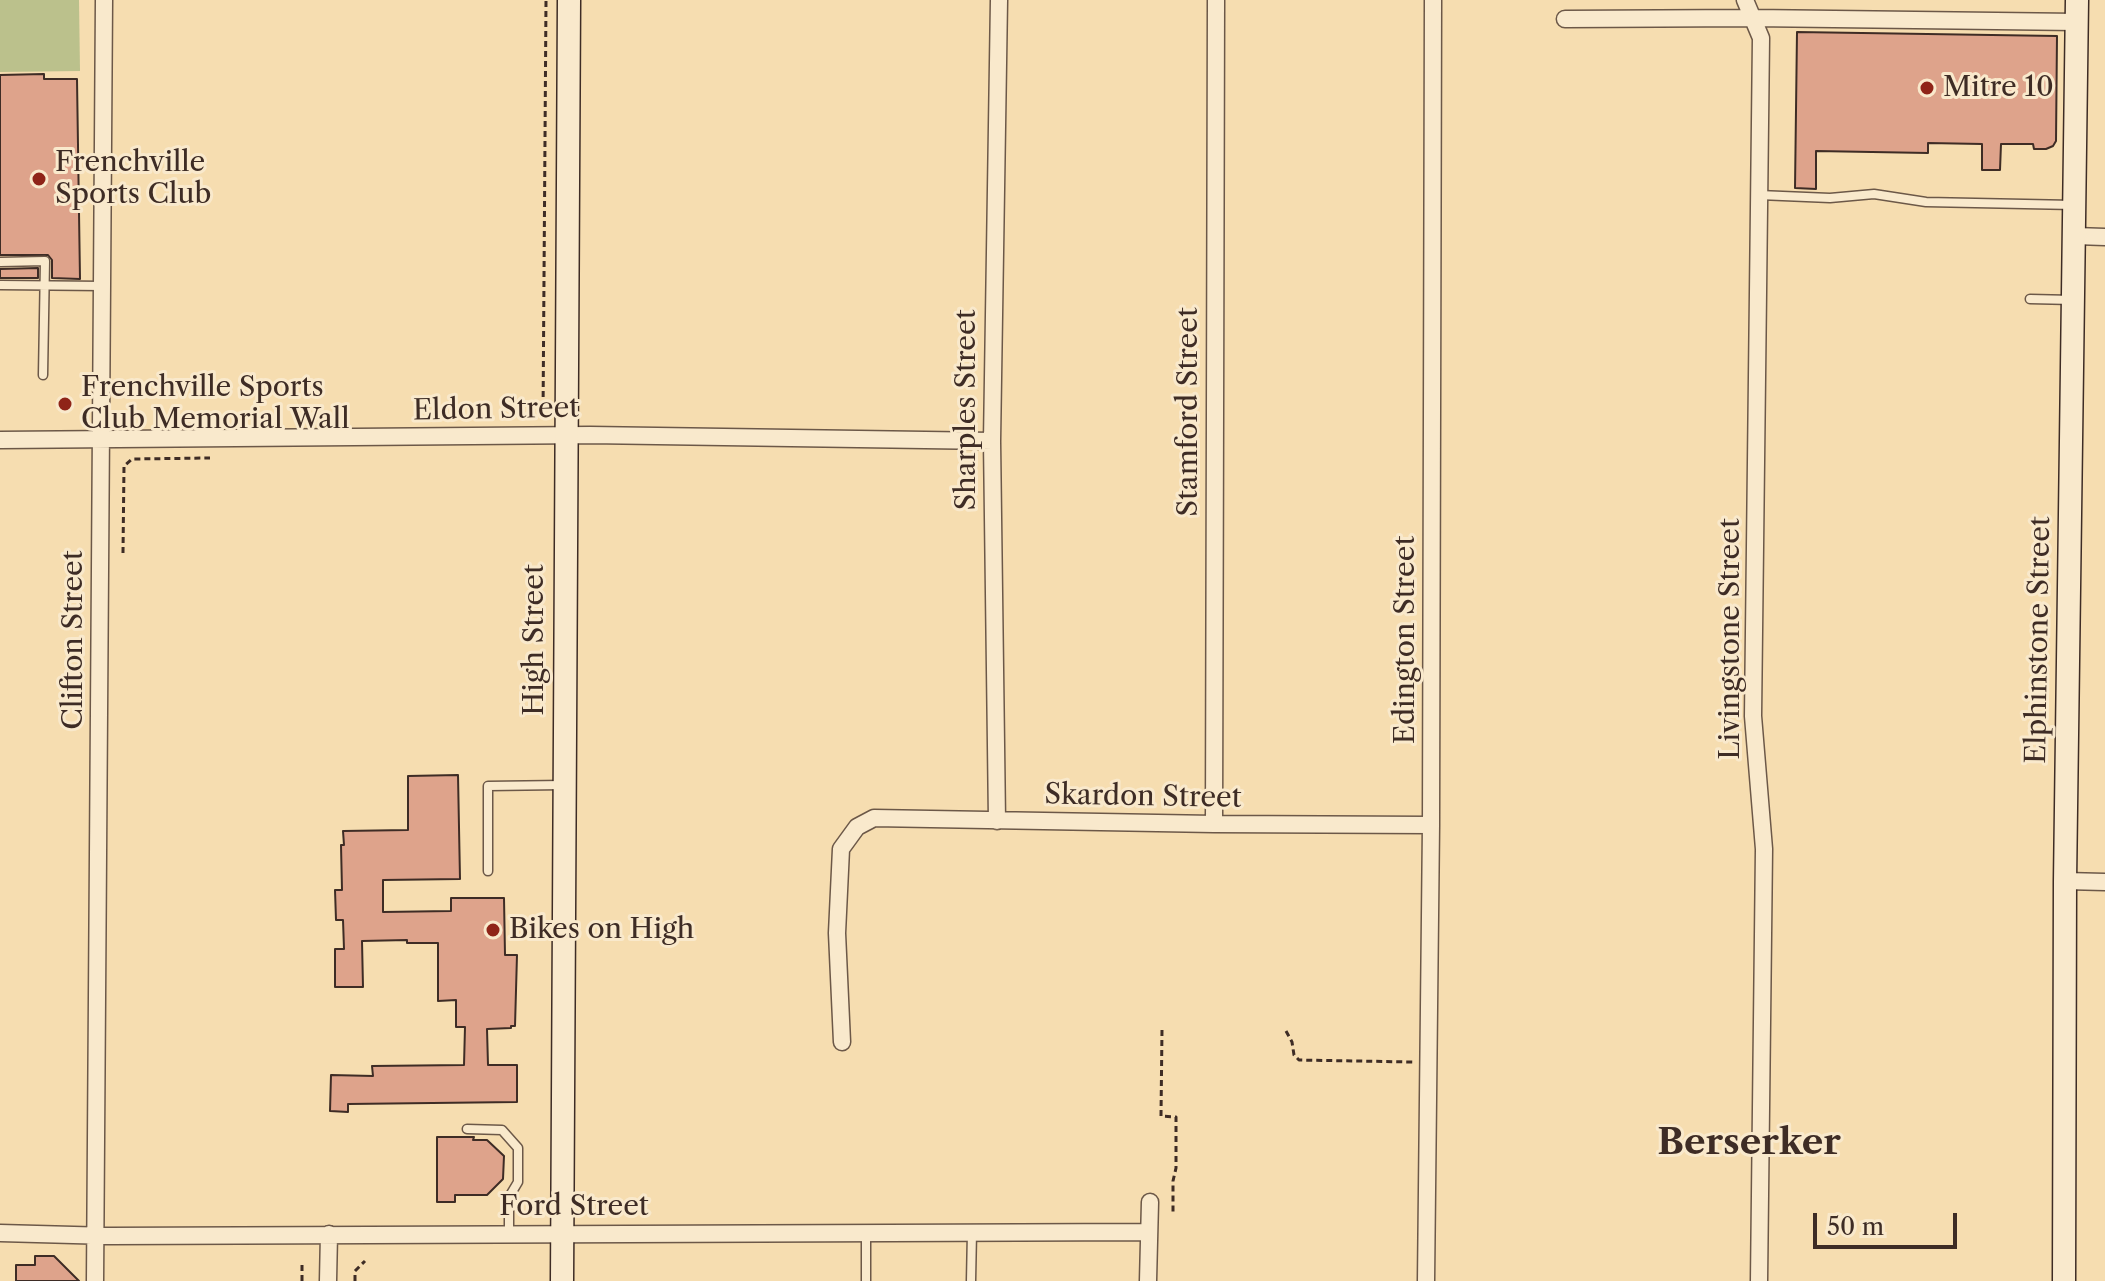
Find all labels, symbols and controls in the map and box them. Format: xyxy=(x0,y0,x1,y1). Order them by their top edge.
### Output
place label: Mitre 10 xyxy=(1943,71,2054,105)
marker: Mitre 10 xyxy=(1918,79,1936,97)
place label: Frenchville Sports Club xyxy=(55,146,211,212)
marker: Frenchville Sports Club xyxy=(30,170,48,188)
street label: Stamford Street xyxy=(1172,307,1206,517)
street label: Sharples Street xyxy=(950,309,984,511)
place label: Frenchville Sports Club Memorial Wall xyxy=(81,371,349,437)
street label: Eldon Street xyxy=(413,392,579,428)
marker: Frenchville Sports Club Memorial Wall xyxy=(56,395,74,413)
street label: Elphinstone Street xyxy=(2020,516,2058,764)
street label: Livingstone Street xyxy=(1714,518,1748,760)
street label: Edington Street xyxy=(1389,536,1423,744)
street label: Clifton Street xyxy=(57,550,91,730)
street label: High Street xyxy=(518,564,552,716)
street label: Skardon Street xyxy=(1044,778,1242,816)
place label: Bikes on High xyxy=(509,913,694,947)
marker: Bikes on High xyxy=(484,921,502,939)
district label: Berserker xyxy=(1657,1122,1841,1166)
street label: Ford Street xyxy=(499,1190,649,1224)
scale bar xyxy=(1817,1197,1961,1247)
text: 50 m xyxy=(1827,1212,1884,1241)

